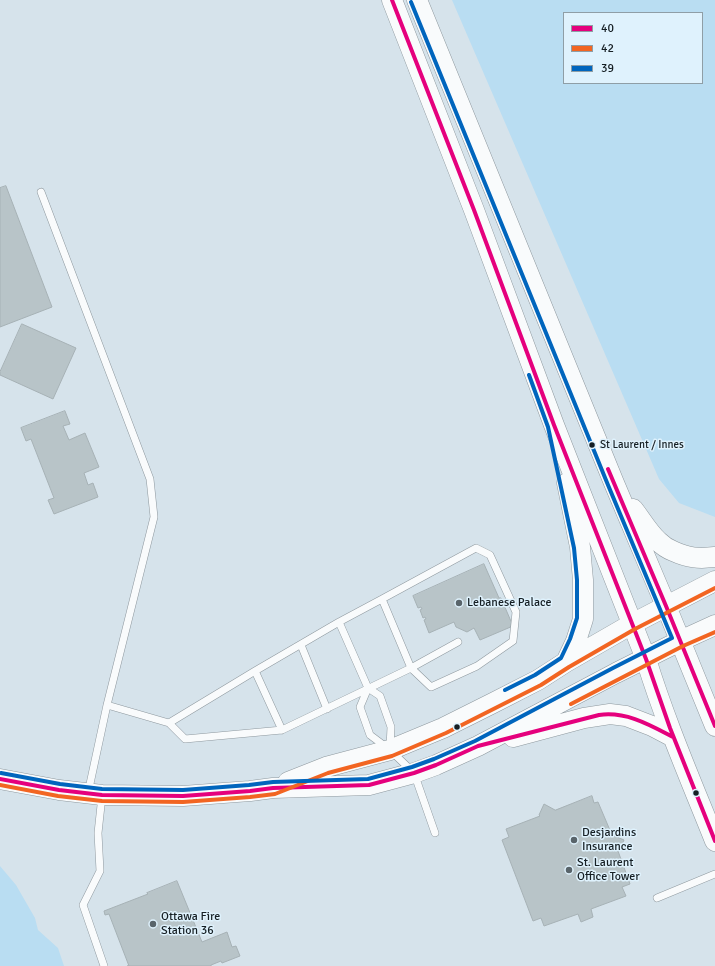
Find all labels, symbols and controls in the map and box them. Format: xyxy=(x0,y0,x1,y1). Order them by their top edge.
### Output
legend xyxy=(563,12,703,84)
text: 40 xyxy=(601,21,614,36)
text: 42 xyxy=(601,41,614,56)
text: 39 xyxy=(601,61,614,76)
place label: St Laurent / Innes xyxy=(600,438,684,452)
marker: St Laurent / Innes xyxy=(587,440,597,450)
place label: Lebanese Palace xyxy=(467,596,552,610)
marker: Lebanese Palace xyxy=(454,598,464,608)
unlabelled marker xyxy=(452,722,462,732)
unlabelled marker xyxy=(691,788,701,798)
place label: Desjardins Insurance xyxy=(582,826,636,854)
marker: Desjardins Insurance xyxy=(569,835,579,845)
place label: St. Laurent Office Tower xyxy=(577,856,640,884)
marker: St. Laurent Office Tower xyxy=(564,865,574,875)
place label: Ottawa Fire Station 36 xyxy=(161,910,220,938)
marker: Ottawa Fire Station 36 xyxy=(148,919,158,929)

